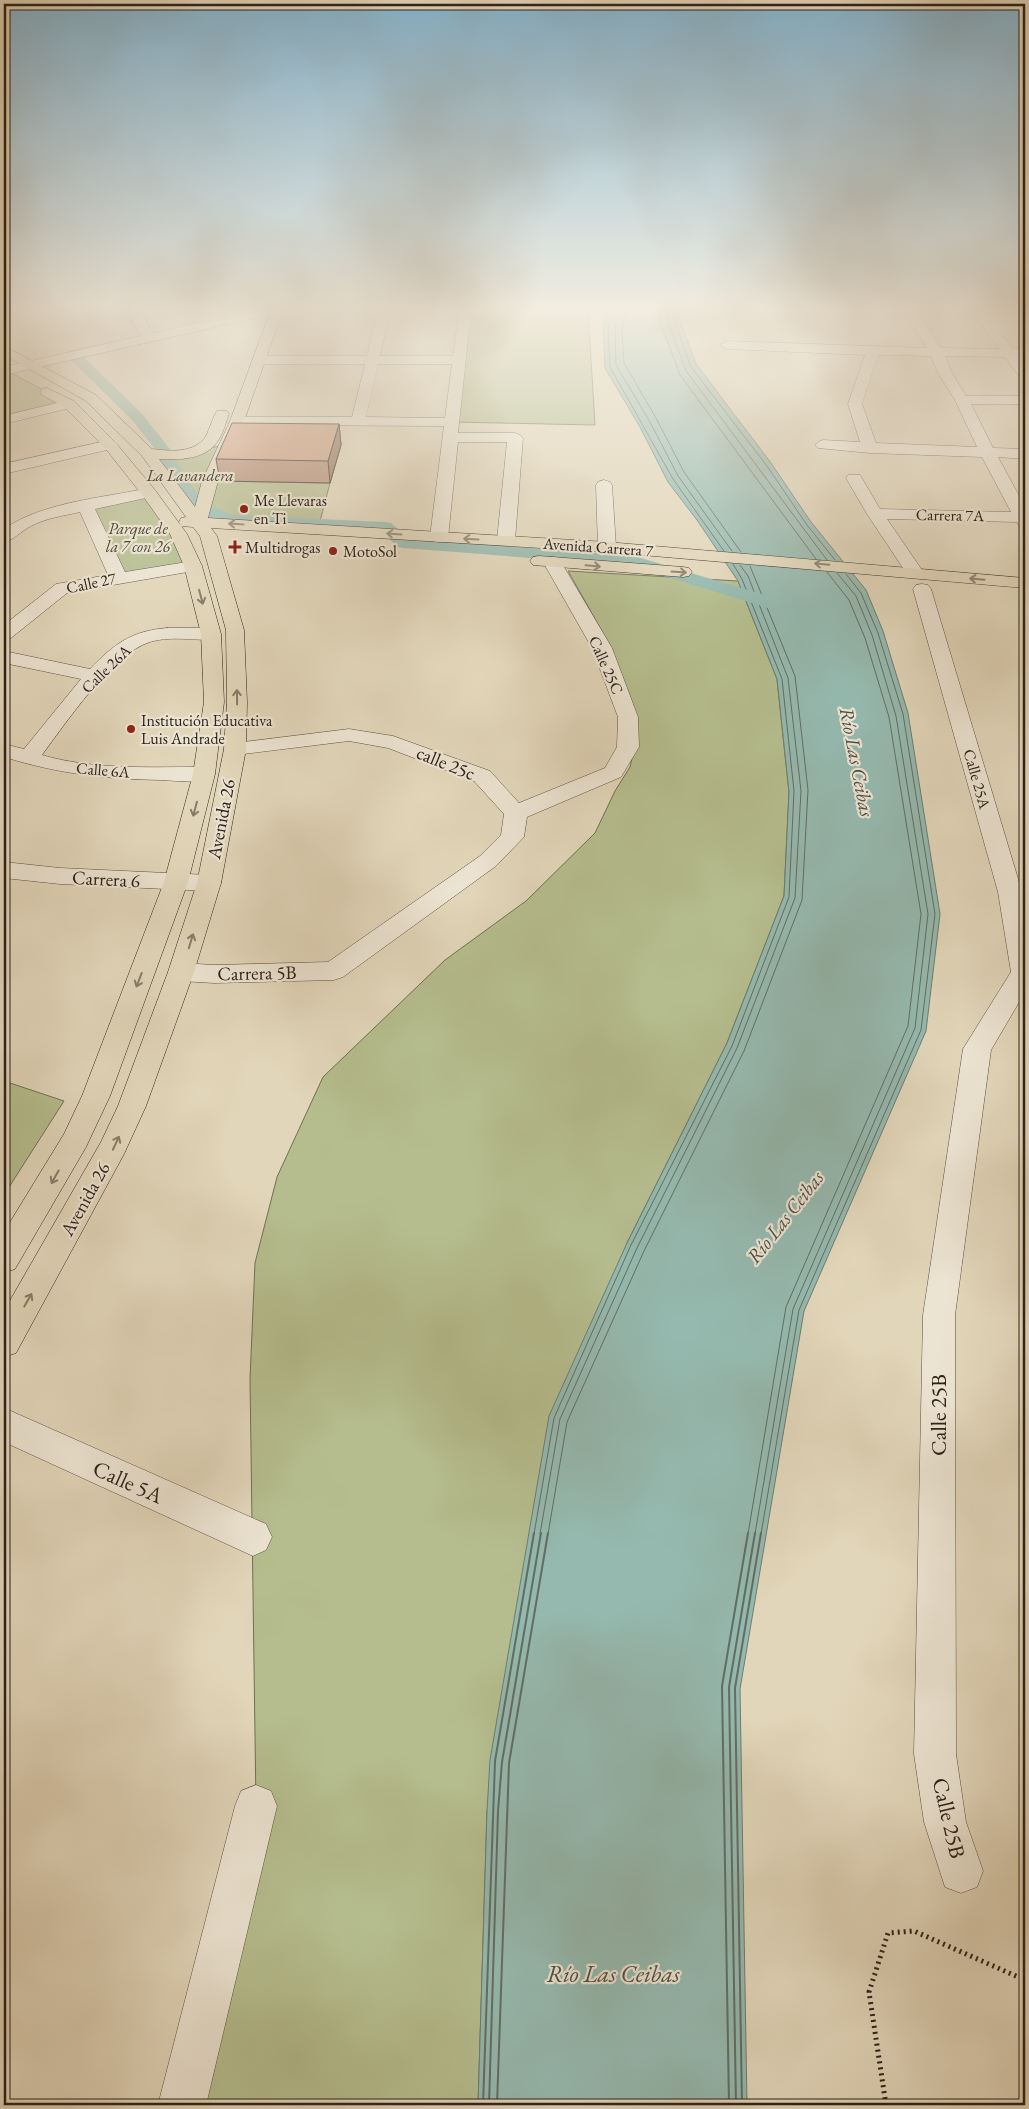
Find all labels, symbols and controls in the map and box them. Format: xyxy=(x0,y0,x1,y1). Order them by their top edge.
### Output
park label: La Lavandera xyxy=(145,465,234,486)
place label: Me Llevaras en Ti xyxy=(254,490,327,529)
marker: Me Llevaras en Ti xyxy=(238,503,250,515)
street label: Carrera 7A xyxy=(916,504,985,526)
park label: Parque de la 7 con 26 xyxy=(106,518,172,557)
one-way arrow xyxy=(228,520,244,529)
one-way arrow xyxy=(386,529,402,538)
street label: Avenida Carrera 7 xyxy=(541,533,654,561)
one-way arrow xyxy=(464,534,480,543)
place label: Multidrogas xyxy=(245,537,321,558)
marker: Multidrogas xyxy=(229,541,241,553)
place label: MotoSol xyxy=(343,541,397,562)
marker: MotoSol xyxy=(327,545,339,557)
one-way arrow xyxy=(815,560,831,569)
one-way arrow xyxy=(585,561,601,570)
street label: Calle 27 xyxy=(64,567,118,598)
one-way arrow xyxy=(671,567,687,576)
one-way arrow xyxy=(969,574,985,583)
one-way arrow xyxy=(197,589,206,605)
street label: Calle 25C xyxy=(584,633,628,697)
street label: Calle 26A xyxy=(77,640,136,698)
one-way arrow xyxy=(232,689,242,706)
water label: Río Las Ceibas xyxy=(834,705,880,819)
place label: Institución Educativa Luis Andrade xyxy=(141,710,273,749)
marker: Institución Educativa Luis Andrade xyxy=(125,723,137,735)
street label: calle 25c xyxy=(413,740,479,786)
street label: Calle 25A xyxy=(958,747,996,812)
street label: Calle 6A xyxy=(75,757,132,783)
street label: Avenida 26 xyxy=(201,777,241,862)
one-way arrow xyxy=(190,800,199,816)
street label: Carrera 6 xyxy=(71,865,141,893)
one-way arrow xyxy=(186,934,196,950)
street label: Carrera 5B xyxy=(217,960,297,986)
one-way arrow xyxy=(134,971,143,987)
one-way arrow xyxy=(112,1136,121,1151)
street label: Avenida 26 xyxy=(54,1158,116,1241)
water label: Río Las Ceibas xyxy=(741,1165,830,1269)
one-way arrow xyxy=(49,1169,59,1183)
one-way arrow xyxy=(23,1292,33,1307)
street label: Calle 25B xyxy=(924,1374,953,1456)
street label: Calle 5A xyxy=(88,1454,168,1511)
street label: Calle 25B xyxy=(926,1775,972,1861)
water label: Río Las Ceibas xyxy=(546,1958,680,1989)

